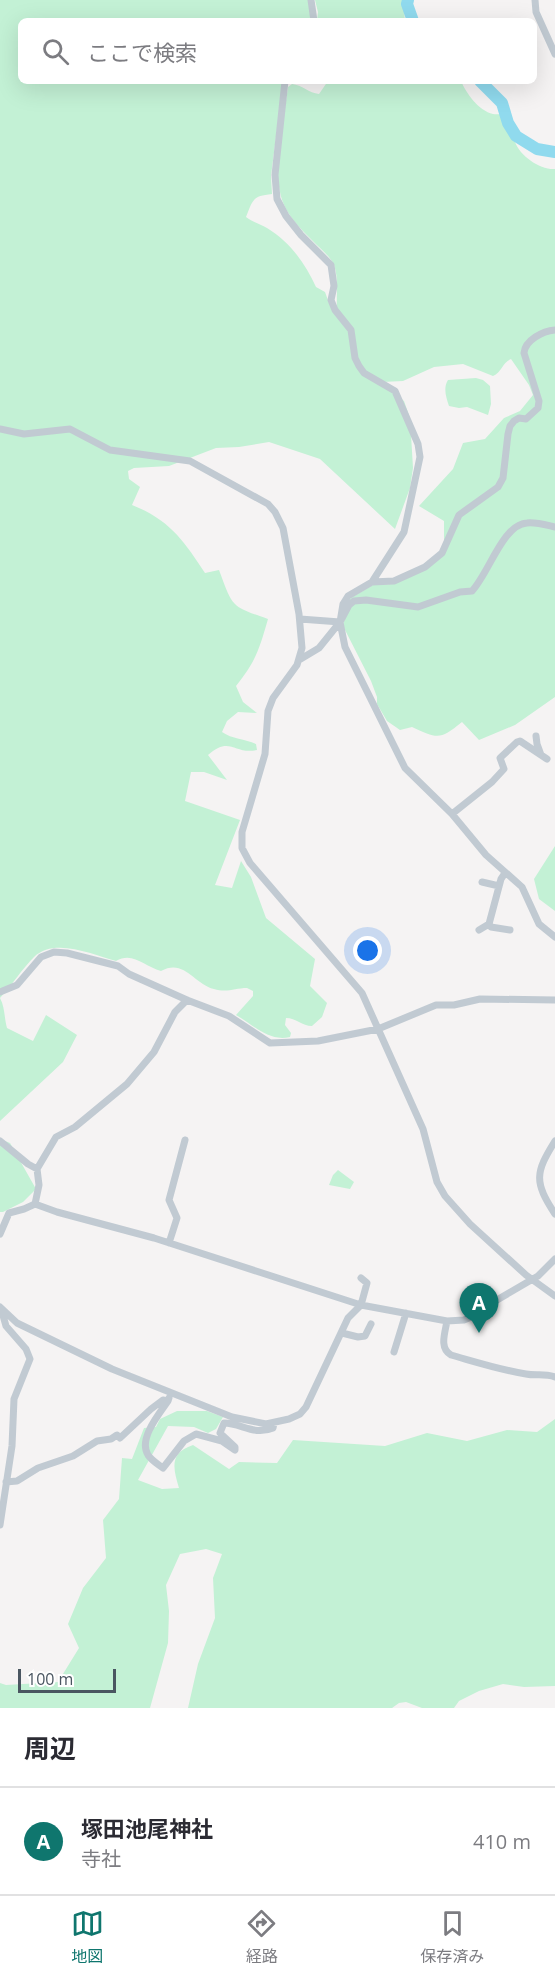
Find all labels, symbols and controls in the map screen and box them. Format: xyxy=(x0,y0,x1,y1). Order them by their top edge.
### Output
search box xyxy=(18,18,537,84)
icon: search xyxy=(39,35,72,68)
text: ここで検索 xyxy=(87,37,197,67)
your location xyxy=(353,936,382,965)
pin: A xyxy=(460,1284,498,1333)
scale bar xyxy=(18,1666,116,1694)
text: 100 m xyxy=(27,1668,73,1690)
text: 周辺 xyxy=(24,1730,76,1766)
text: 塚田池尾神社 xyxy=(81,1813,213,1843)
text: A xyxy=(37,1828,50,1855)
text: 410 m xyxy=(473,1828,531,1855)
text: 寺社 xyxy=(81,1845,121,1872)
tab: 地図 xyxy=(71,1907,104,1967)
tab: 経路 xyxy=(245,1907,278,1967)
tab: 保存済み xyxy=(420,1907,484,1967)

